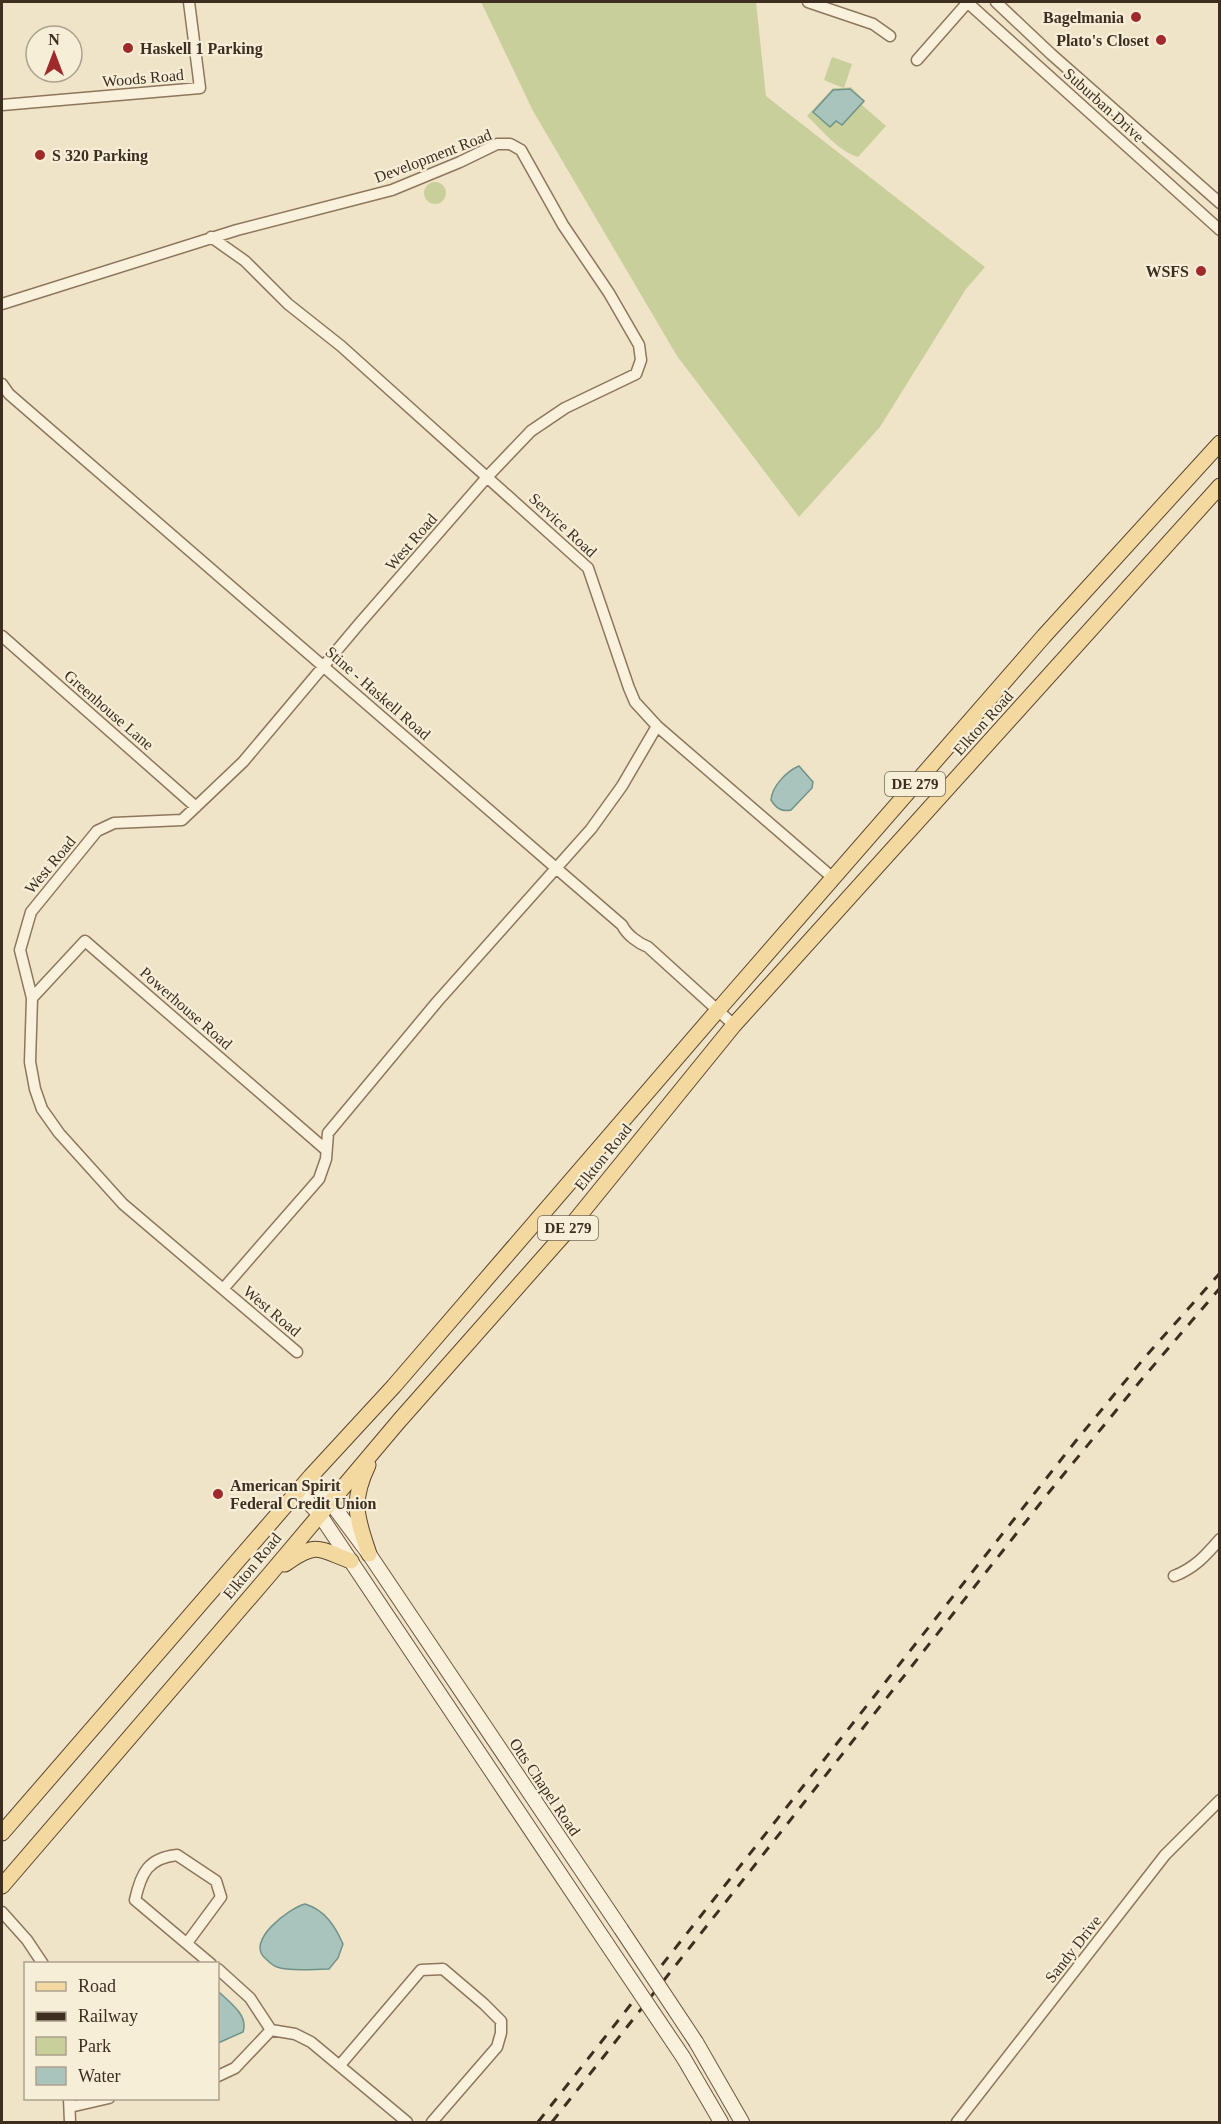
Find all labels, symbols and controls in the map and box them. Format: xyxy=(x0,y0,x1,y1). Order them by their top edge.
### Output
place label: Bagelmania xyxy=(1043,9,1124,27)
marker: Bagelmania xyxy=(1129,10,1143,24)
north arrow xyxy=(24,24,84,84)
text: N xyxy=(48,31,60,48)
place label: Plato's Closet xyxy=(1056,32,1150,49)
marker: Plato's Closet xyxy=(1154,33,1168,47)
place label: Haskell 1 Parking xyxy=(140,40,263,58)
marker: Haskell 1 Parking xyxy=(121,41,135,55)
street label: Suburban Drive xyxy=(1060,65,1148,145)
street label: Woods Road xyxy=(102,66,184,90)
street label: Development Road xyxy=(372,126,494,187)
place label: S 320 Parking xyxy=(52,147,148,165)
marker: S 320 Parking xyxy=(33,148,47,162)
place label: WSFS xyxy=(1145,263,1189,280)
marker: WSFS xyxy=(1194,264,1208,278)
street label: Service Road xyxy=(526,490,600,560)
street label: West Road xyxy=(382,510,440,574)
street label: Stine - Haskell Road xyxy=(322,643,434,743)
street label: Greenhouse Lane xyxy=(61,667,157,753)
street label: Elkton Road xyxy=(950,687,1016,759)
road number: DE 279 xyxy=(885,772,945,796)
street label: West Road xyxy=(21,833,79,897)
street label: Powerhouse Road xyxy=(137,964,235,1052)
street label: Elkton Road xyxy=(571,1120,635,1194)
road number: DE 279 xyxy=(538,1216,598,1240)
street label: West Road xyxy=(240,1282,304,1340)
place label: American Spirit Federal Credit Union xyxy=(230,1477,376,1512)
marker: American Spirit Federal Credit Union xyxy=(211,1487,225,1501)
street label: Elkton Road xyxy=(220,1530,284,1602)
street label: Otts Chapel Road xyxy=(505,1735,584,1839)
street label: Sandy Drive xyxy=(1042,1912,1105,1987)
legend xyxy=(24,1962,219,2100)
text: Road xyxy=(78,1976,116,1996)
text: Railway xyxy=(78,2006,138,2026)
text: Park xyxy=(78,2036,111,2056)
text: Water xyxy=(78,2066,121,2086)

